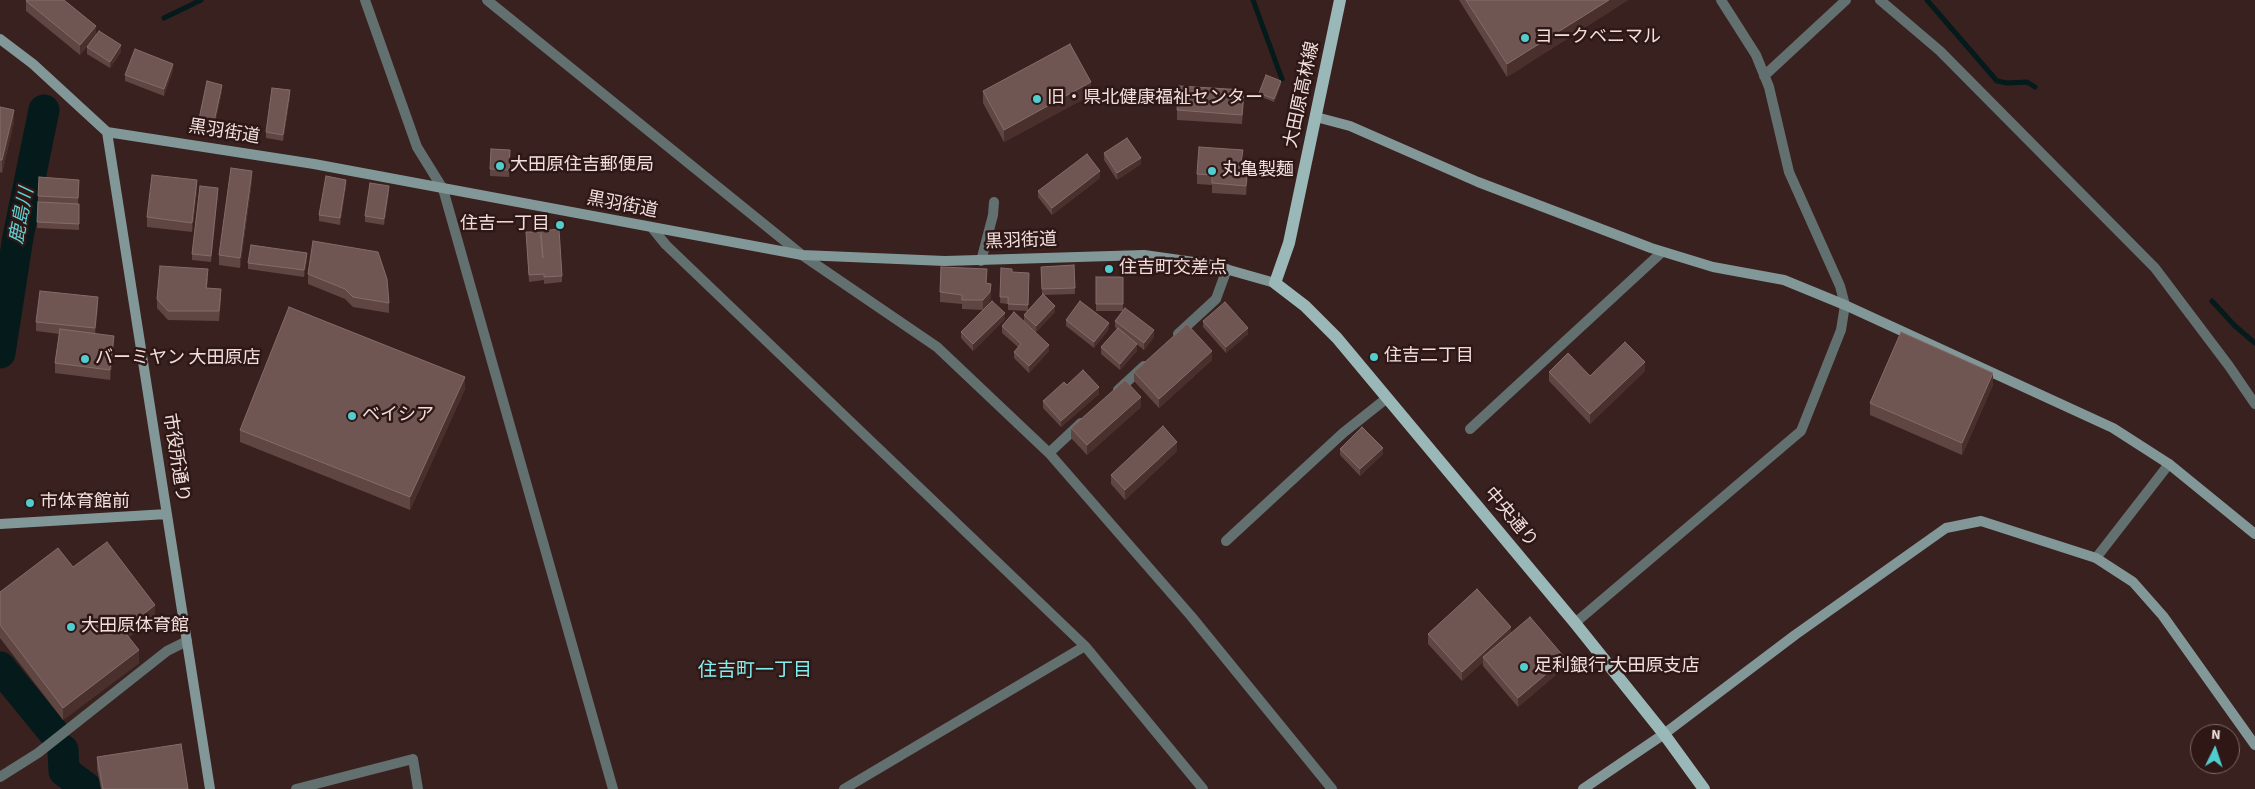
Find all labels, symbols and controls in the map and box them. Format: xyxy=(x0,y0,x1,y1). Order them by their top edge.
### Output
place label: ヨークベニマル xyxy=(1535,27,1661,49)
marker: ヨークベニマル xyxy=(1519,32,1531,44)
street label: 大田原高林線 xyxy=(1281,40,1325,150)
place label: 旧・県北健康福祉センター xyxy=(1047,88,1263,110)
marker: 旧・県北健康福祉センター xyxy=(1031,93,1043,105)
street label: 黒羽街道 xyxy=(187,117,261,149)
place label: 大田原住吉郵便局 xyxy=(510,155,654,177)
marker: 大田原住吉郵便局 xyxy=(494,160,506,172)
place label: 丸亀製麺 xyxy=(1222,160,1294,182)
marker: 丸亀製麺 xyxy=(1206,165,1218,177)
water label: 鹿島川 xyxy=(6,186,40,246)
street label: 黒羽街道 xyxy=(585,189,659,223)
place label: 住吉一丁目 xyxy=(460,214,550,236)
marker: 住吉一丁目 xyxy=(554,219,566,231)
street label: 黒羽街道 xyxy=(985,230,1057,254)
place label: 住吉町交差点 xyxy=(1119,258,1227,280)
marker: 住吉町交差点 xyxy=(1103,263,1115,275)
place label: 住吉二丁目 xyxy=(1384,346,1474,368)
place label: バーミヤン 大田原店 xyxy=(95,348,261,370)
marker: 住吉二丁目 xyxy=(1368,351,1380,363)
marker: バーミヤン 大田原店 xyxy=(79,353,91,365)
place label: ベイシア xyxy=(362,405,434,427)
marker: ベイシア xyxy=(346,410,358,422)
street label: 市役所通り xyxy=(157,412,193,504)
street label: 中央通り xyxy=(1479,483,1541,553)
place label: 市体育館前 xyxy=(40,492,130,514)
marker: 市体育館前 xyxy=(24,497,36,509)
place label: 大田原体育館 xyxy=(81,616,189,638)
marker: 大田原体育館 xyxy=(65,621,77,633)
place label: 足利銀行 大田原支店 xyxy=(1534,656,1700,678)
district label: 住吉町一丁目 xyxy=(698,661,812,683)
marker: 足利銀行 大田原支店 xyxy=(1518,661,1530,673)
north arrow xyxy=(2190,724,2240,774)
text: N xyxy=(2211,725,2221,745)

